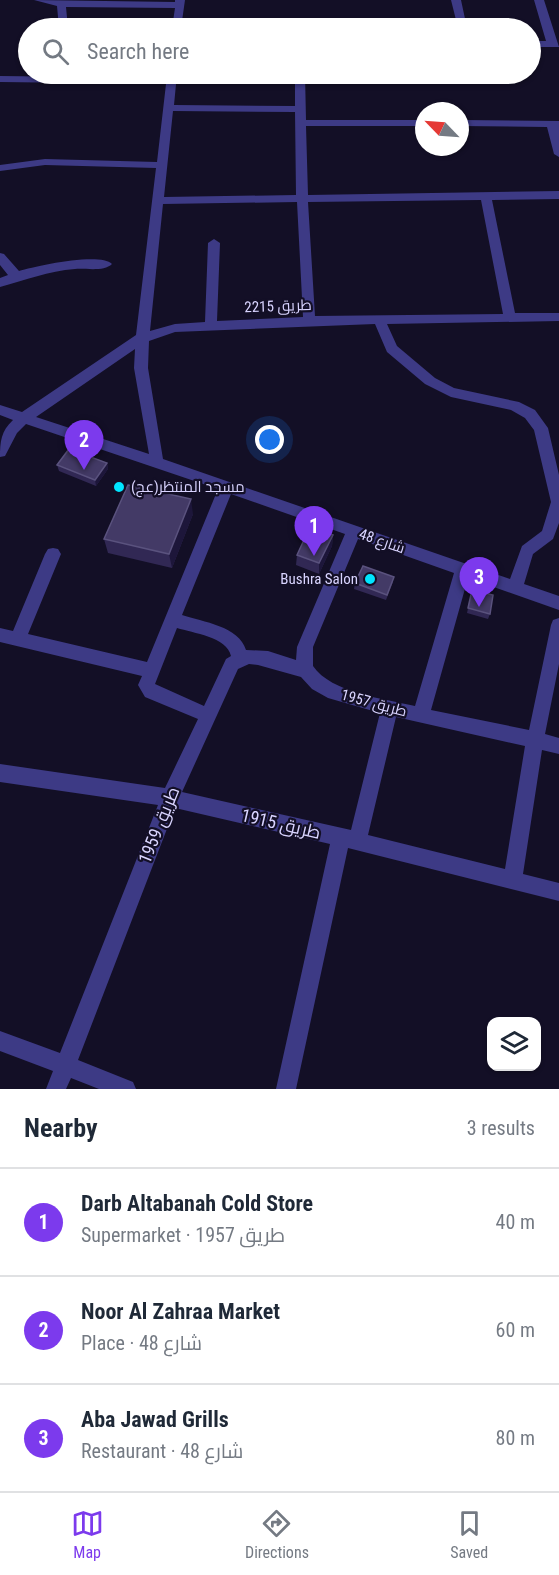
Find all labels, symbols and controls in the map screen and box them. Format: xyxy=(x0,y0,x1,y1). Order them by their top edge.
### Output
search box xyxy=(18,18,541,84)
icon: search xyxy=(39,35,72,68)
text: Search here xyxy=(87,39,189,64)
north arrow xyxy=(415,102,469,156)
street label: طريق 2215 xyxy=(244,296,312,317)
pin: 2 xyxy=(64,420,104,470)
your location xyxy=(255,425,284,454)
place label: مسجد المنتظر(عج) xyxy=(131,478,245,498)
marker: مسجد المنتظر(عج) xyxy=(112,480,126,494)
pin: 1 xyxy=(294,506,334,556)
street label: شارع 48 xyxy=(356,525,407,559)
pin: 3 xyxy=(460,558,498,607)
place label: Bushra Salon xyxy=(280,570,358,588)
marker: Bushra Salon xyxy=(363,572,377,586)
street label: طريق 1957 xyxy=(339,686,409,721)
street label: طريق 1959 xyxy=(134,783,185,867)
street label: طريق 1915 xyxy=(239,804,323,845)
map controls xyxy=(487,1017,541,1071)
button: layers xyxy=(487,1017,541,1071)
text: Nearby xyxy=(24,1113,98,1143)
text: 3 results xyxy=(467,1116,535,1140)
text: Darb Altabanah Cold Store xyxy=(81,1191,313,1216)
text: 1 xyxy=(38,1210,49,1234)
text: 40 m xyxy=(496,1210,535,1234)
text: Supermarket · طريق 1957 xyxy=(81,1223,285,1247)
text: Noor Al Zahraa Market xyxy=(81,1299,280,1324)
text: 2 xyxy=(38,1318,49,1342)
text: 60 m xyxy=(496,1318,535,1342)
text: Place · شارع 48 xyxy=(81,1331,202,1355)
text: Aba Jawad Grills xyxy=(81,1407,229,1432)
text: 3 xyxy=(38,1426,49,1450)
text: 80 m xyxy=(496,1426,535,1450)
text: Restaurant · شارع 48 xyxy=(81,1439,243,1463)
tab: Map xyxy=(71,1507,104,1562)
tab: Directions xyxy=(245,1507,309,1562)
tab: Saved xyxy=(450,1507,488,1562)

